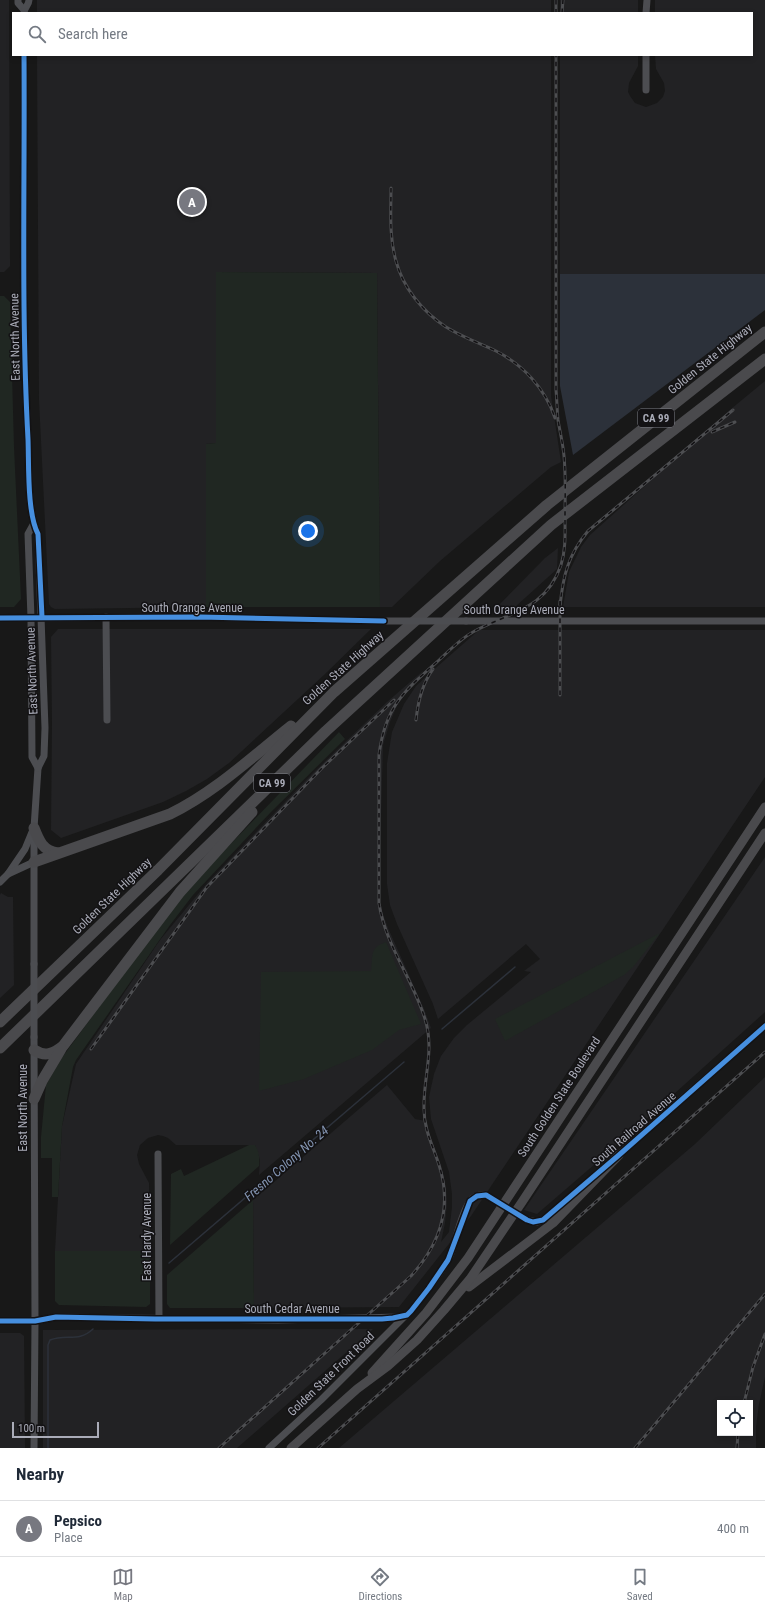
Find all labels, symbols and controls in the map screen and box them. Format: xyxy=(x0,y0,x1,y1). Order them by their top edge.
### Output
search box xyxy=(12,12,753,56)
icon: search xyxy=(26,23,48,45)
text: Search here xyxy=(58,25,128,43)
pin: A xyxy=(179,187,205,217)
street label: East North Avenue xyxy=(7,293,23,381)
street label: Golden State Highway xyxy=(665,321,755,397)
road number: CA 99 xyxy=(638,409,674,427)
your location xyxy=(298,521,318,541)
street label: South Orange Avenue xyxy=(141,601,243,615)
street label: South Orange Avenue xyxy=(463,603,565,617)
street label: East North Avenue xyxy=(23,627,41,715)
street label: Golden State Highway xyxy=(300,628,386,708)
road number: CA 99 xyxy=(254,774,290,792)
street label: Golden State Highway xyxy=(70,855,154,937)
street label: South Golden State Boulevard xyxy=(515,1034,603,1160)
street label: East North Avenue xyxy=(16,1064,30,1152)
street label: South Railroad Avenue xyxy=(589,1089,679,1169)
water label: Fresno Colony No. 24 xyxy=(241,1123,331,1204)
street label: East Hardy Avenue xyxy=(140,1192,154,1281)
street label: South Cedar Avenue xyxy=(244,1302,340,1316)
street label: Golden State Front Road xyxy=(285,1329,377,1419)
map controls xyxy=(717,1400,753,1436)
button: locate xyxy=(717,1400,753,1436)
scale bar xyxy=(12,1420,99,1439)
text: 100 m xyxy=(18,1422,45,1435)
text: Nearby xyxy=(16,1464,64,1484)
text: Pepsico xyxy=(54,1512,102,1530)
text: A xyxy=(25,1521,33,1536)
text: 400 m xyxy=(717,1521,749,1536)
text: Place xyxy=(54,1530,83,1545)
tab: Map xyxy=(112,1566,134,1603)
tab: Directions xyxy=(358,1566,402,1603)
tab: Saved xyxy=(627,1566,653,1603)

